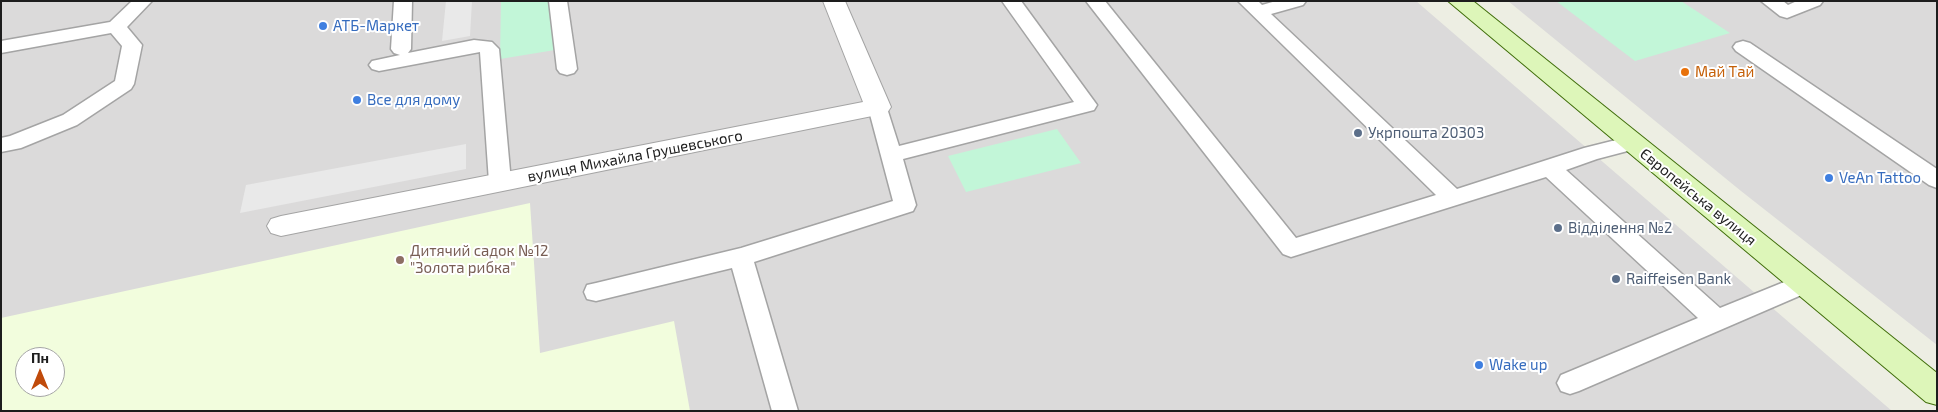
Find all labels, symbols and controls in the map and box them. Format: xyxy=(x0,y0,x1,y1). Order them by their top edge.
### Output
place label: АТБ-Маркет xyxy=(333,17,419,35)
marker: АТБ-Маркет xyxy=(317,20,329,32)
place label: Май Тай xyxy=(1695,63,1754,81)
marker: Май Тай xyxy=(1679,66,1691,78)
place label: Все для дому xyxy=(367,91,460,109)
marker: Все для дому xyxy=(351,94,363,106)
place label: Укрпошта 20303 xyxy=(1368,124,1484,142)
street label: вулиця Михайла Грушевського xyxy=(526,126,744,186)
marker: Укрпошта 20303 xyxy=(1352,127,1364,139)
street label: Європейська вулиця xyxy=(1636,145,1760,249)
place label: VeAn Tattoo xyxy=(1839,169,1921,187)
marker: VeAn Tattoo xyxy=(1823,172,1835,184)
place label: Відділення №2 xyxy=(1568,219,1672,237)
marker: Відділення №2 xyxy=(1552,222,1564,234)
place label: Дитячий садок №12 "Золота рибка" xyxy=(410,242,548,277)
marker: Дитячий садок №12 "Золота рибка" xyxy=(394,254,406,266)
place label: Raiffeisen Bank xyxy=(1626,270,1731,288)
marker: Raiffeisen Bank xyxy=(1610,273,1622,285)
north arrow xyxy=(15,347,65,397)
text: Пн xyxy=(31,349,49,366)
place label: Wake up xyxy=(1489,356,1547,374)
marker: Wake up xyxy=(1473,359,1485,371)

